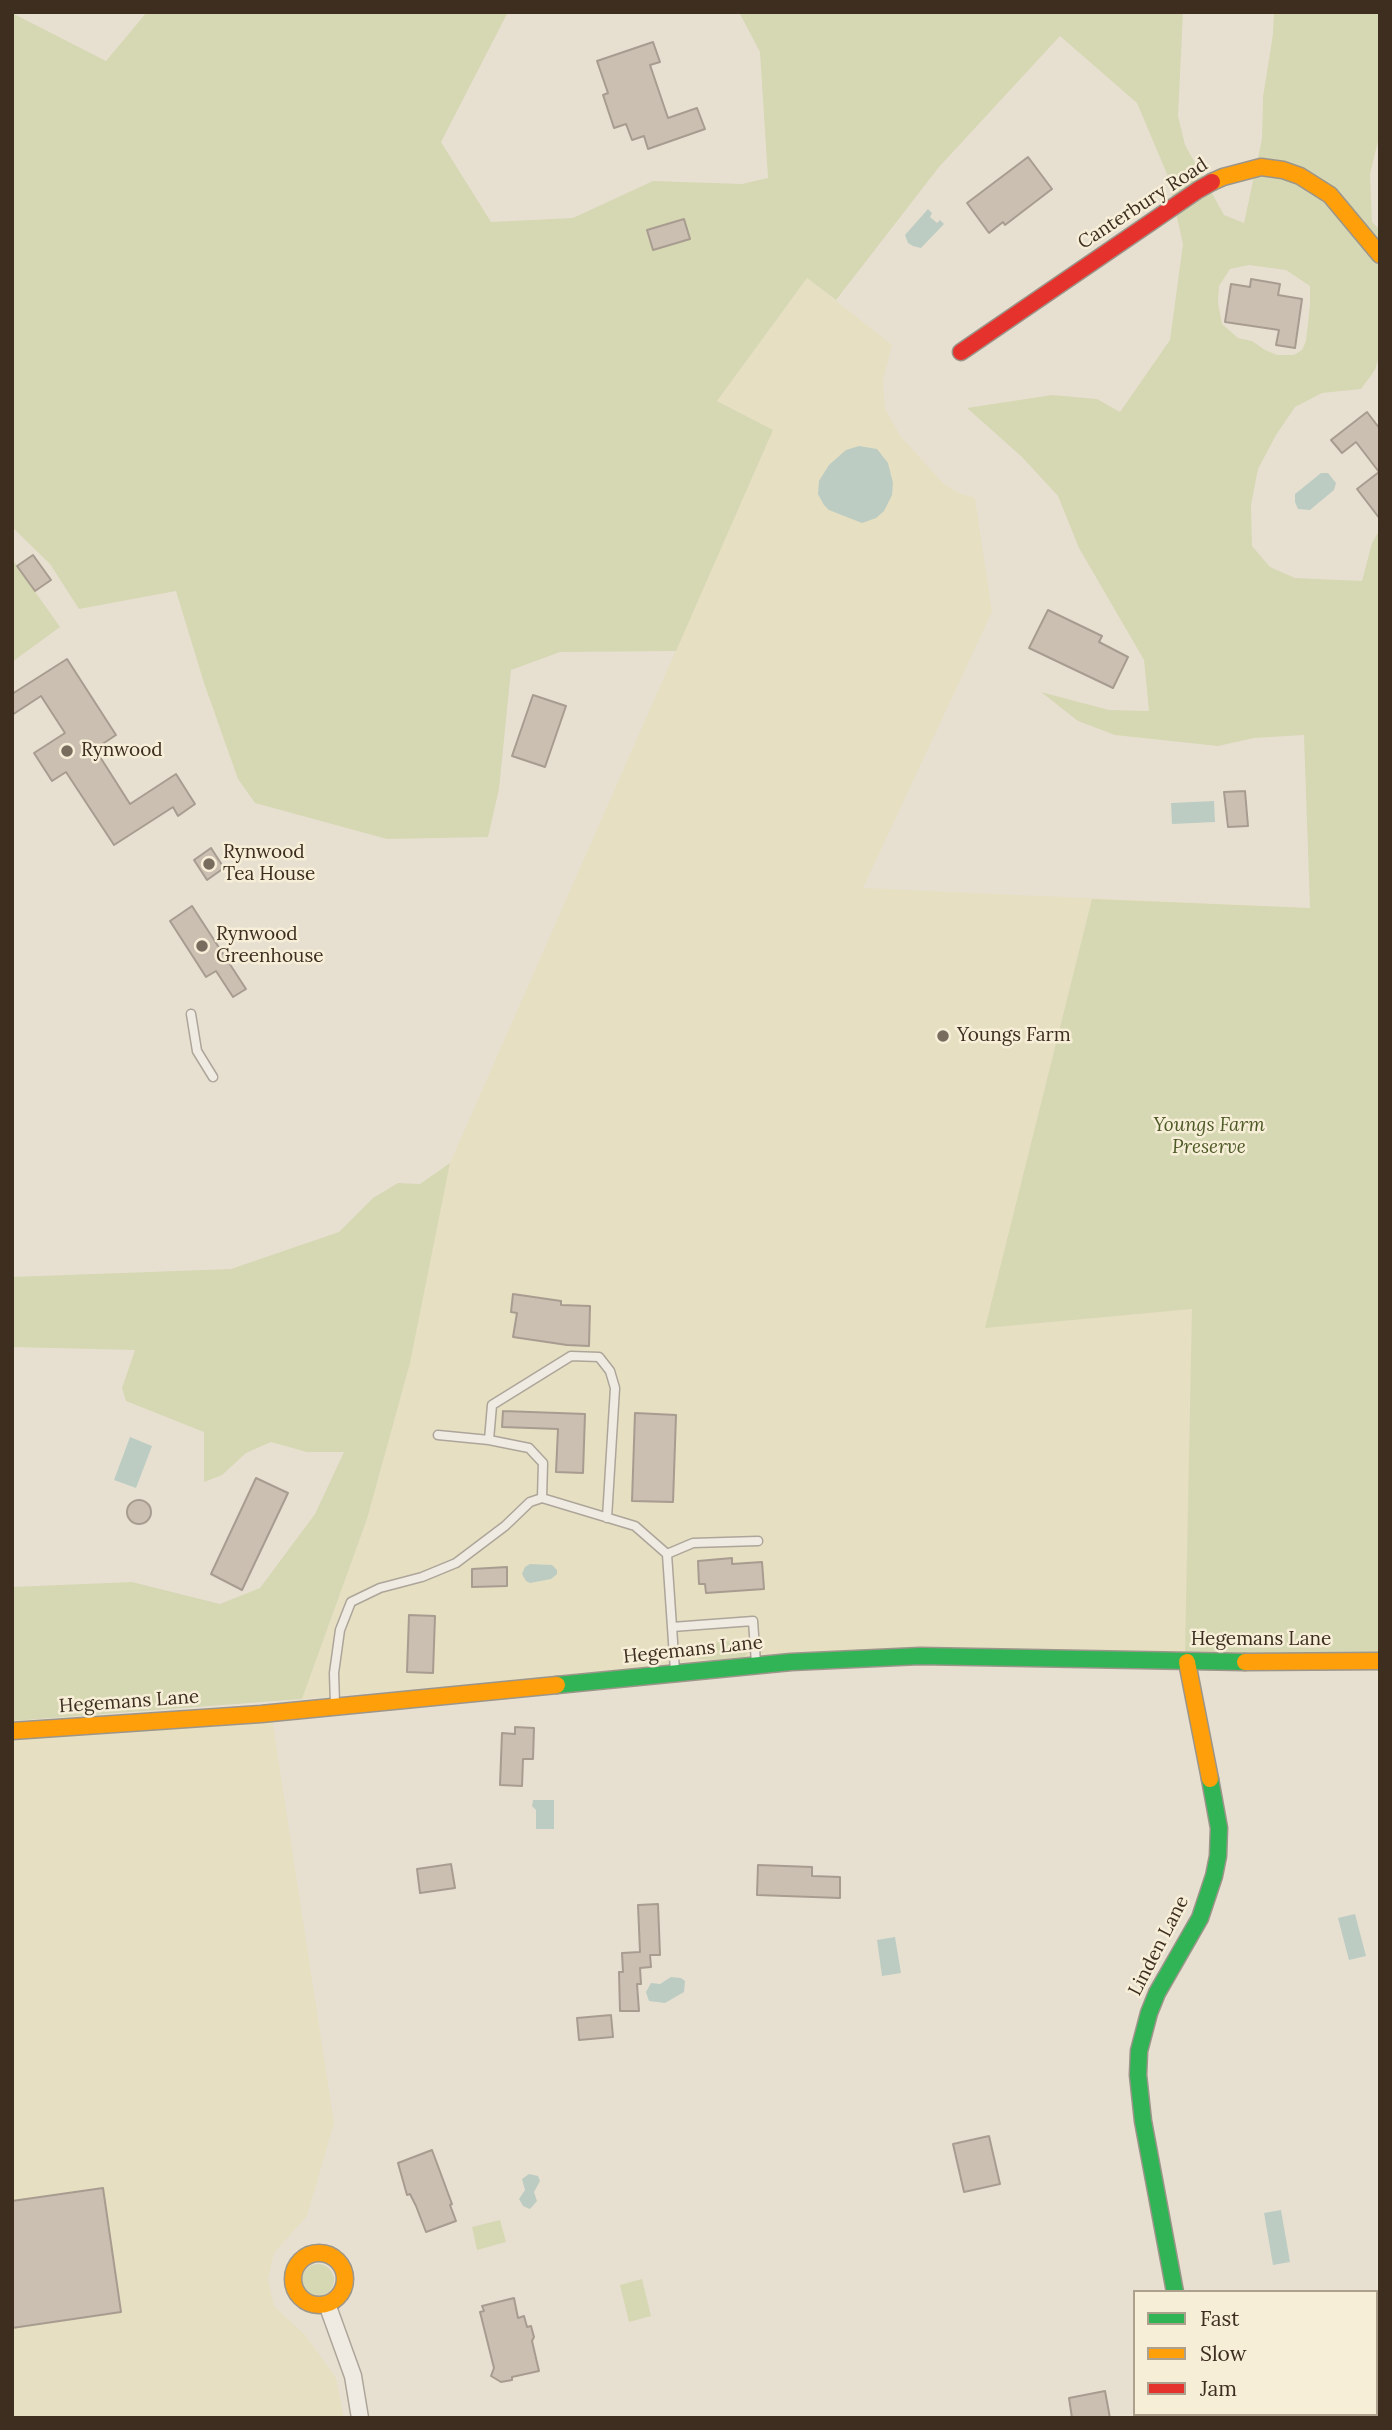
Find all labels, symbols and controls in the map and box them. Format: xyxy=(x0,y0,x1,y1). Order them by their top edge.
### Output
street label: Canterbury Road xyxy=(1074,154,1212,254)
place label: Rynwood xyxy=(81,740,163,762)
marker: Rynwood xyxy=(59,743,75,759)
place label: Rynwood Tea House xyxy=(223,842,315,886)
marker: Rynwood Tea House xyxy=(201,856,217,872)
place label: Rynwood Greenhouse xyxy=(216,924,324,968)
marker: Rynwood Greenhouse xyxy=(194,938,210,954)
place label: Youngs Farm xyxy=(957,1025,1071,1047)
marker: Youngs Farm xyxy=(935,1028,951,1044)
park label: Youngs Farm Preserve xyxy=(1153,1115,1265,1159)
street label: Hegemans Lane xyxy=(1191,1629,1331,1651)
street label: Hegemans Lane xyxy=(622,1631,764,1669)
street label: Hegemans Lane xyxy=(58,1686,200,1718)
street label: Linden Lane xyxy=(1124,1892,1194,2000)
legend xyxy=(1133,2290,1378,2416)
text: Fast xyxy=(1200,2305,1239,2332)
text: Slow xyxy=(1200,2340,1247,2367)
text: Jam xyxy=(1200,2375,1237,2402)

